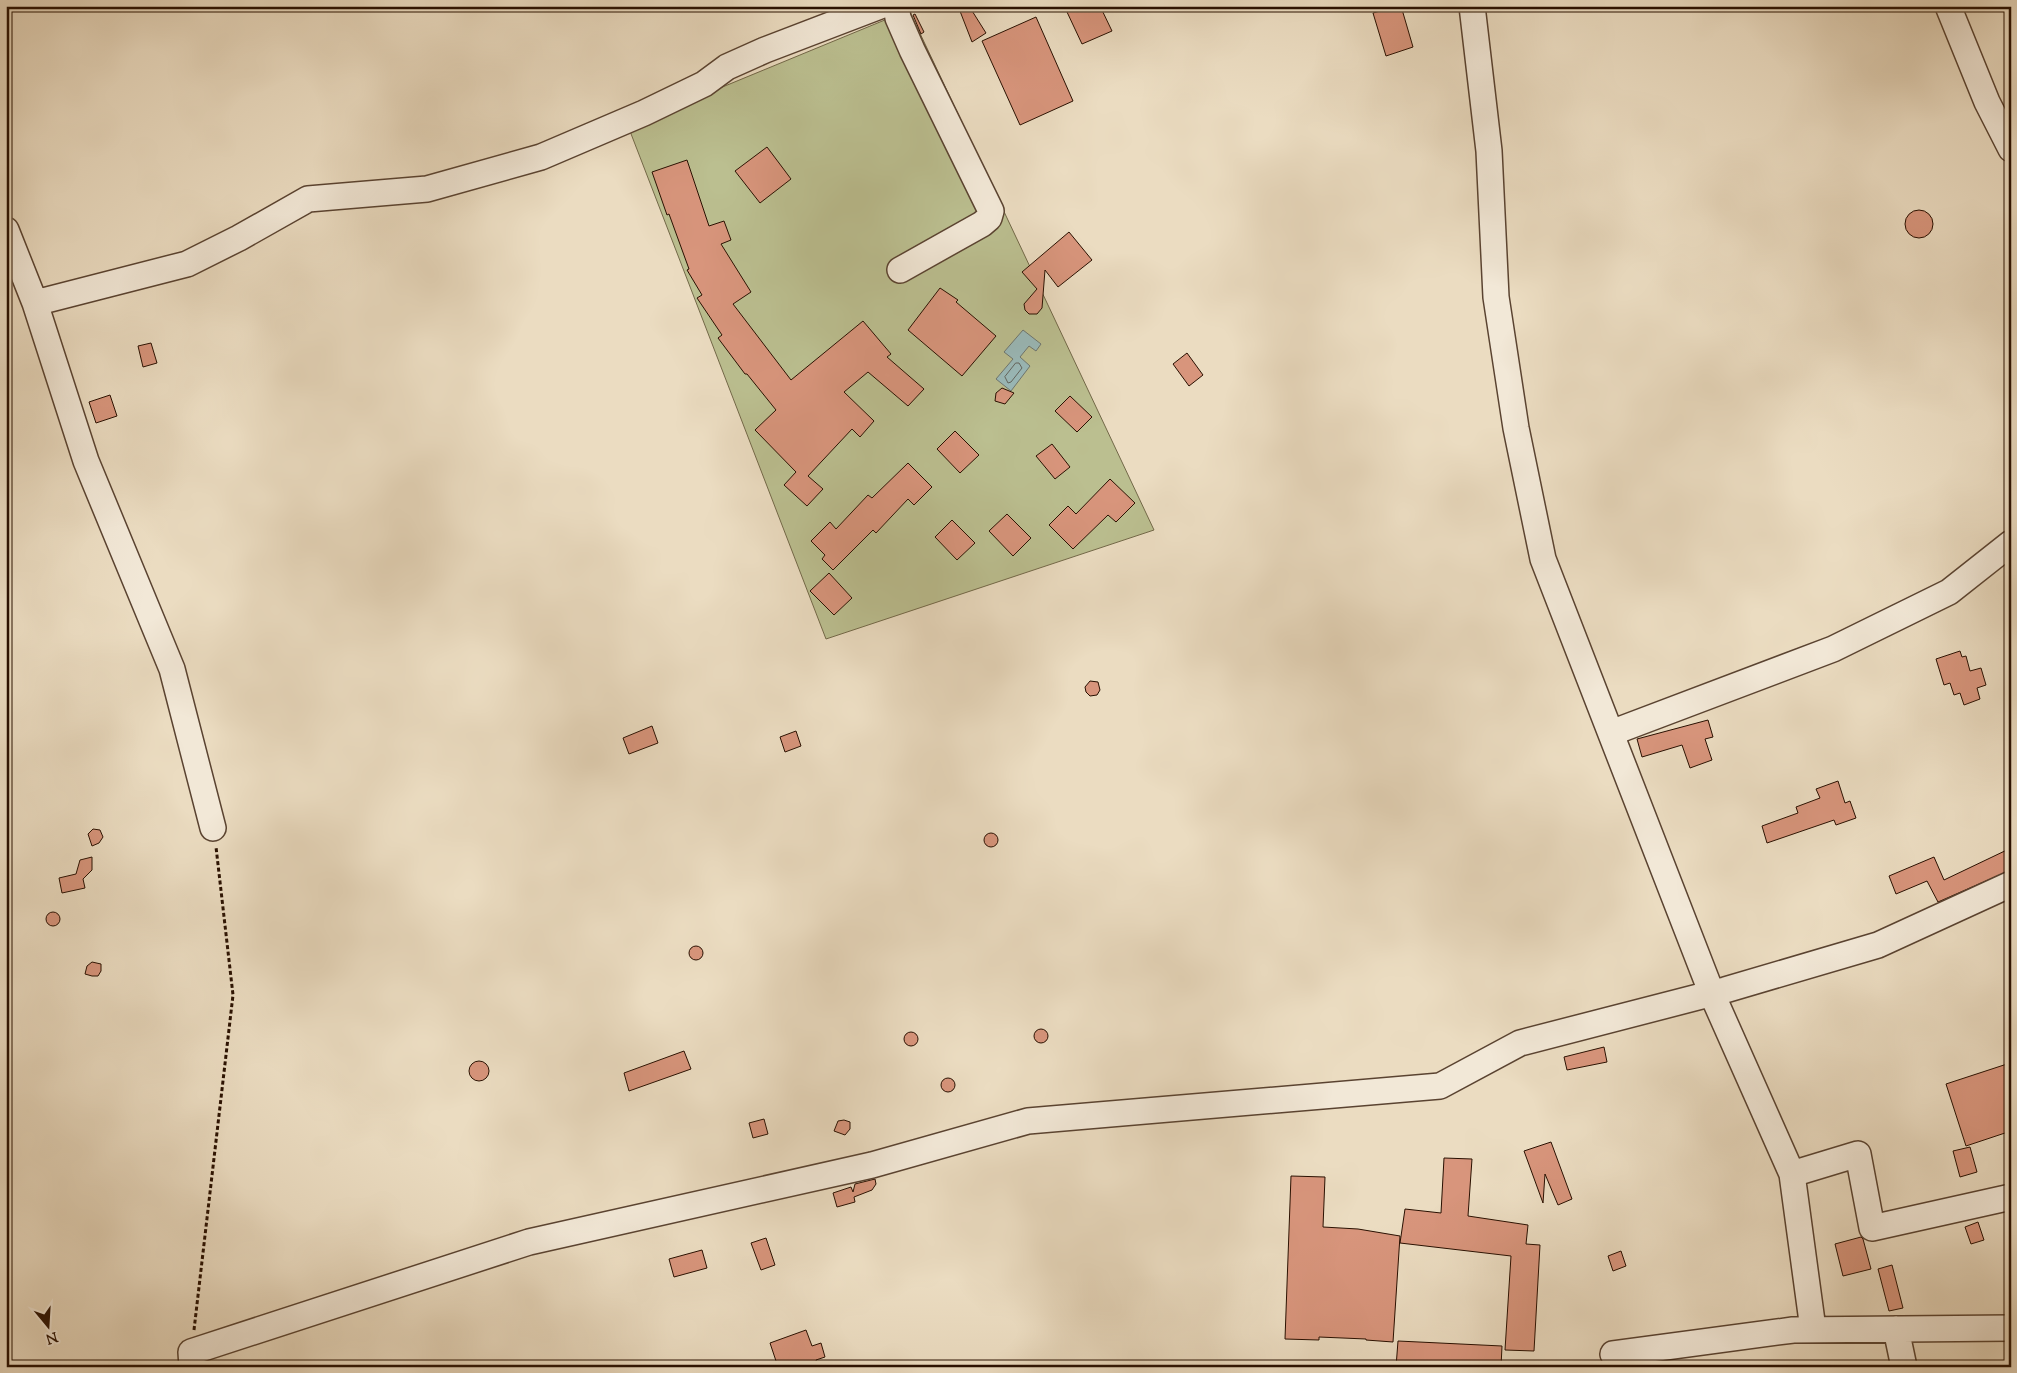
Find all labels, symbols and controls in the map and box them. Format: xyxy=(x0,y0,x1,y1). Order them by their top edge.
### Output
north arrow xyxy=(22,1300,72,1350)
text: N xyxy=(43,1325,60,1348)

